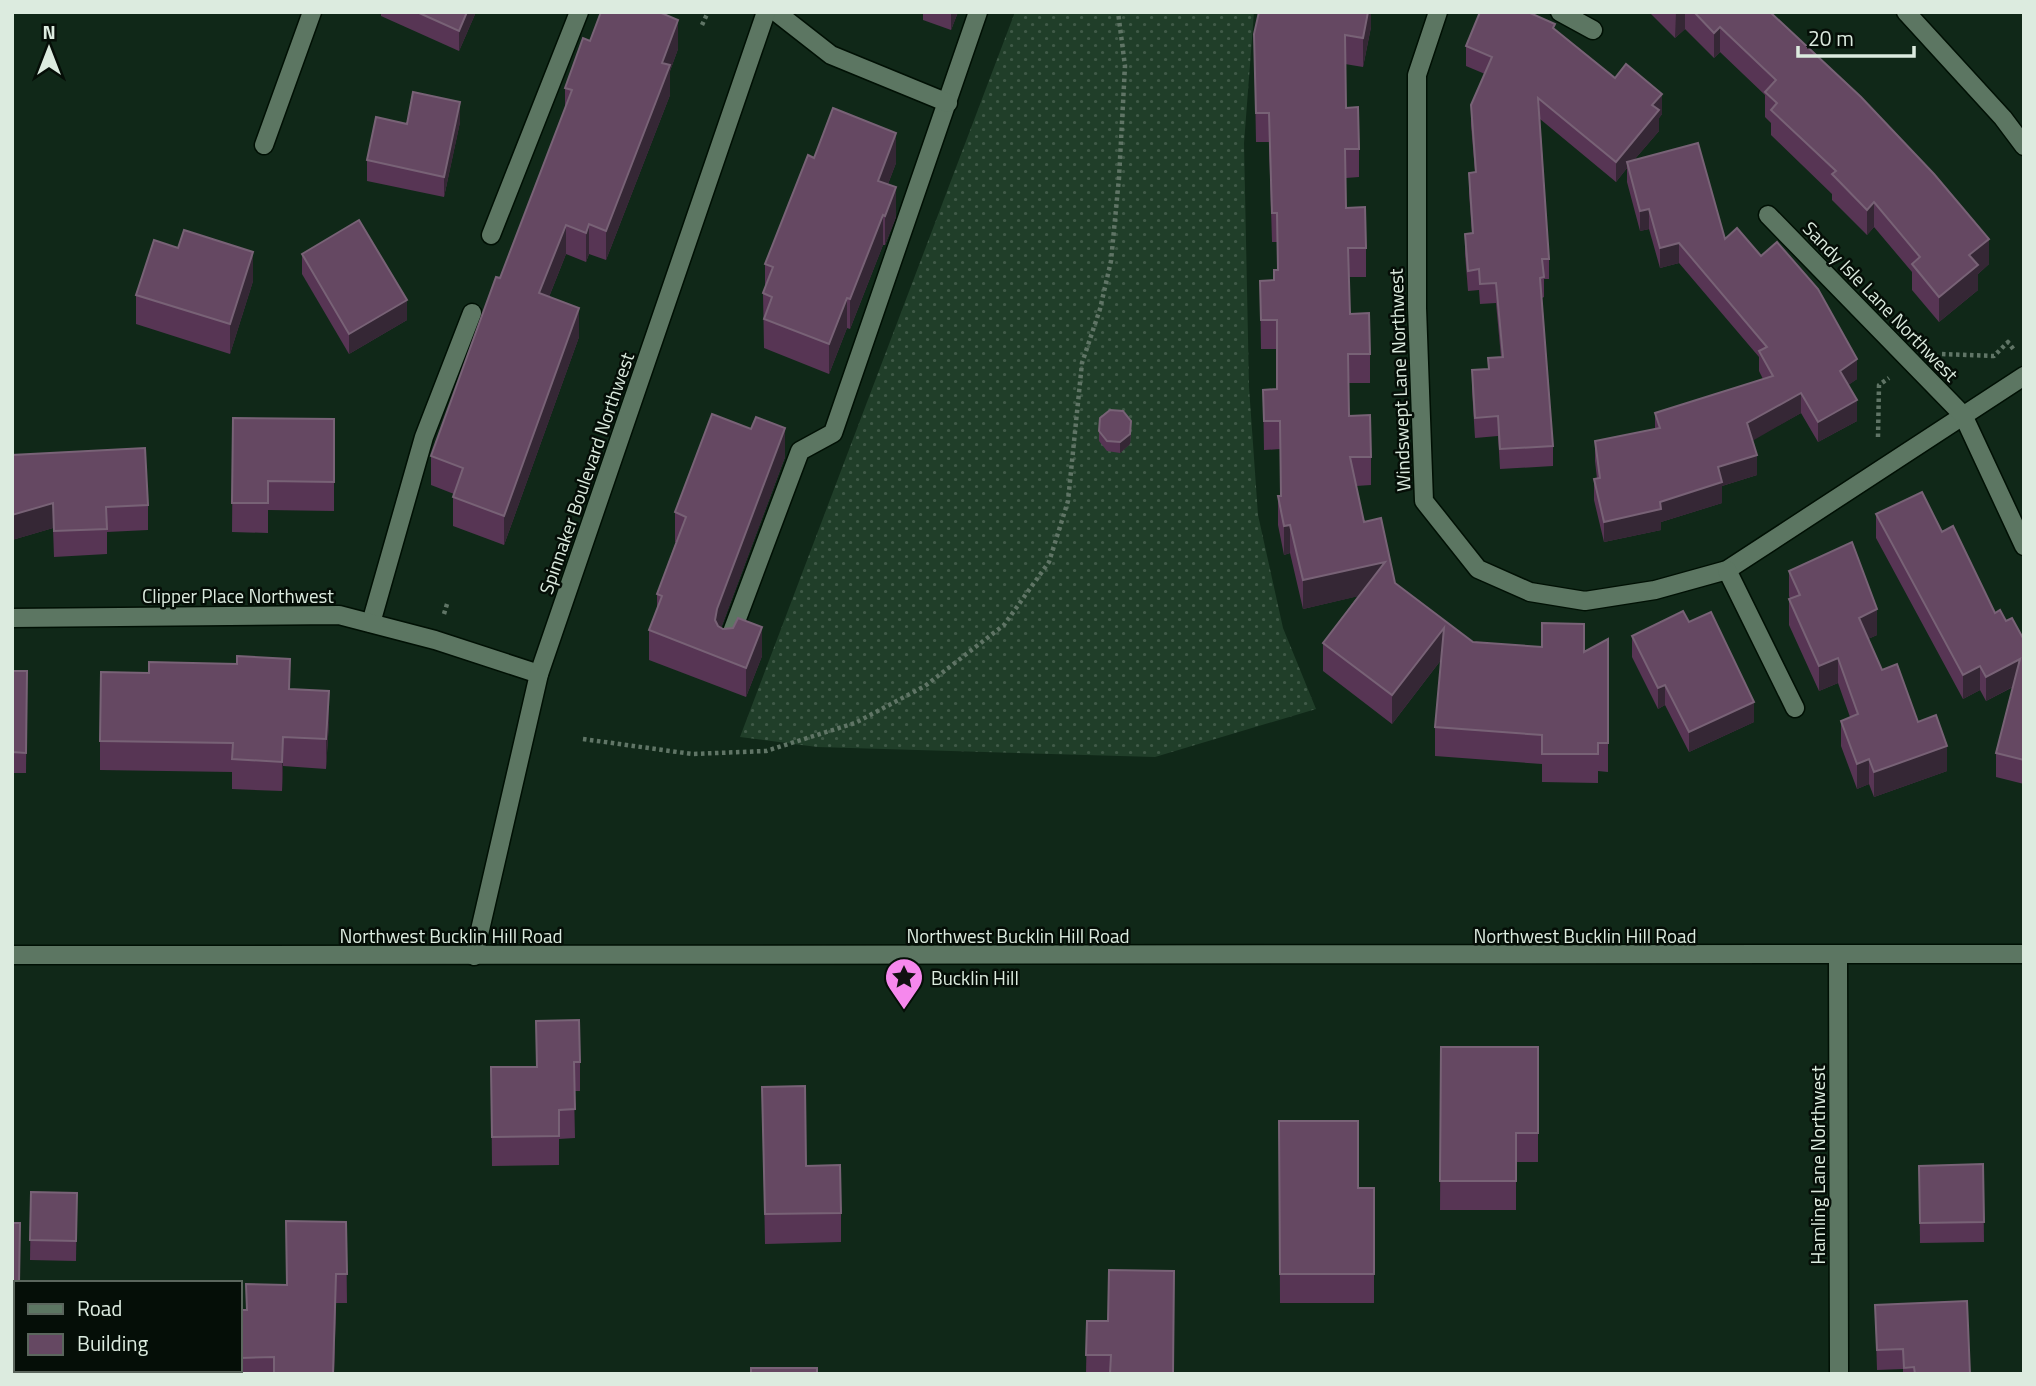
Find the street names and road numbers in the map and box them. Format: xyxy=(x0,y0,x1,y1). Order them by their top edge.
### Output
street label: Sandy Isle Lane Northwest xyxy=(1796,214,1966,388)
street label: Windswept Lane Northwest xyxy=(1381,268,1417,492)
street label: Spinnaker Boulevard Northwest xyxy=(531,348,641,598)
street label: Clipper Place Northwest xyxy=(142,581,334,610)
street label: Northwest Bucklin Hill Road xyxy=(340,921,563,950)
street label: Northwest Bucklin Hill Road xyxy=(907,921,1130,950)
street label: Northwest Bucklin Hill Road xyxy=(1474,921,1697,950)
street label: Hamling Lane Northwest xyxy=(1803,1065,1832,1265)

